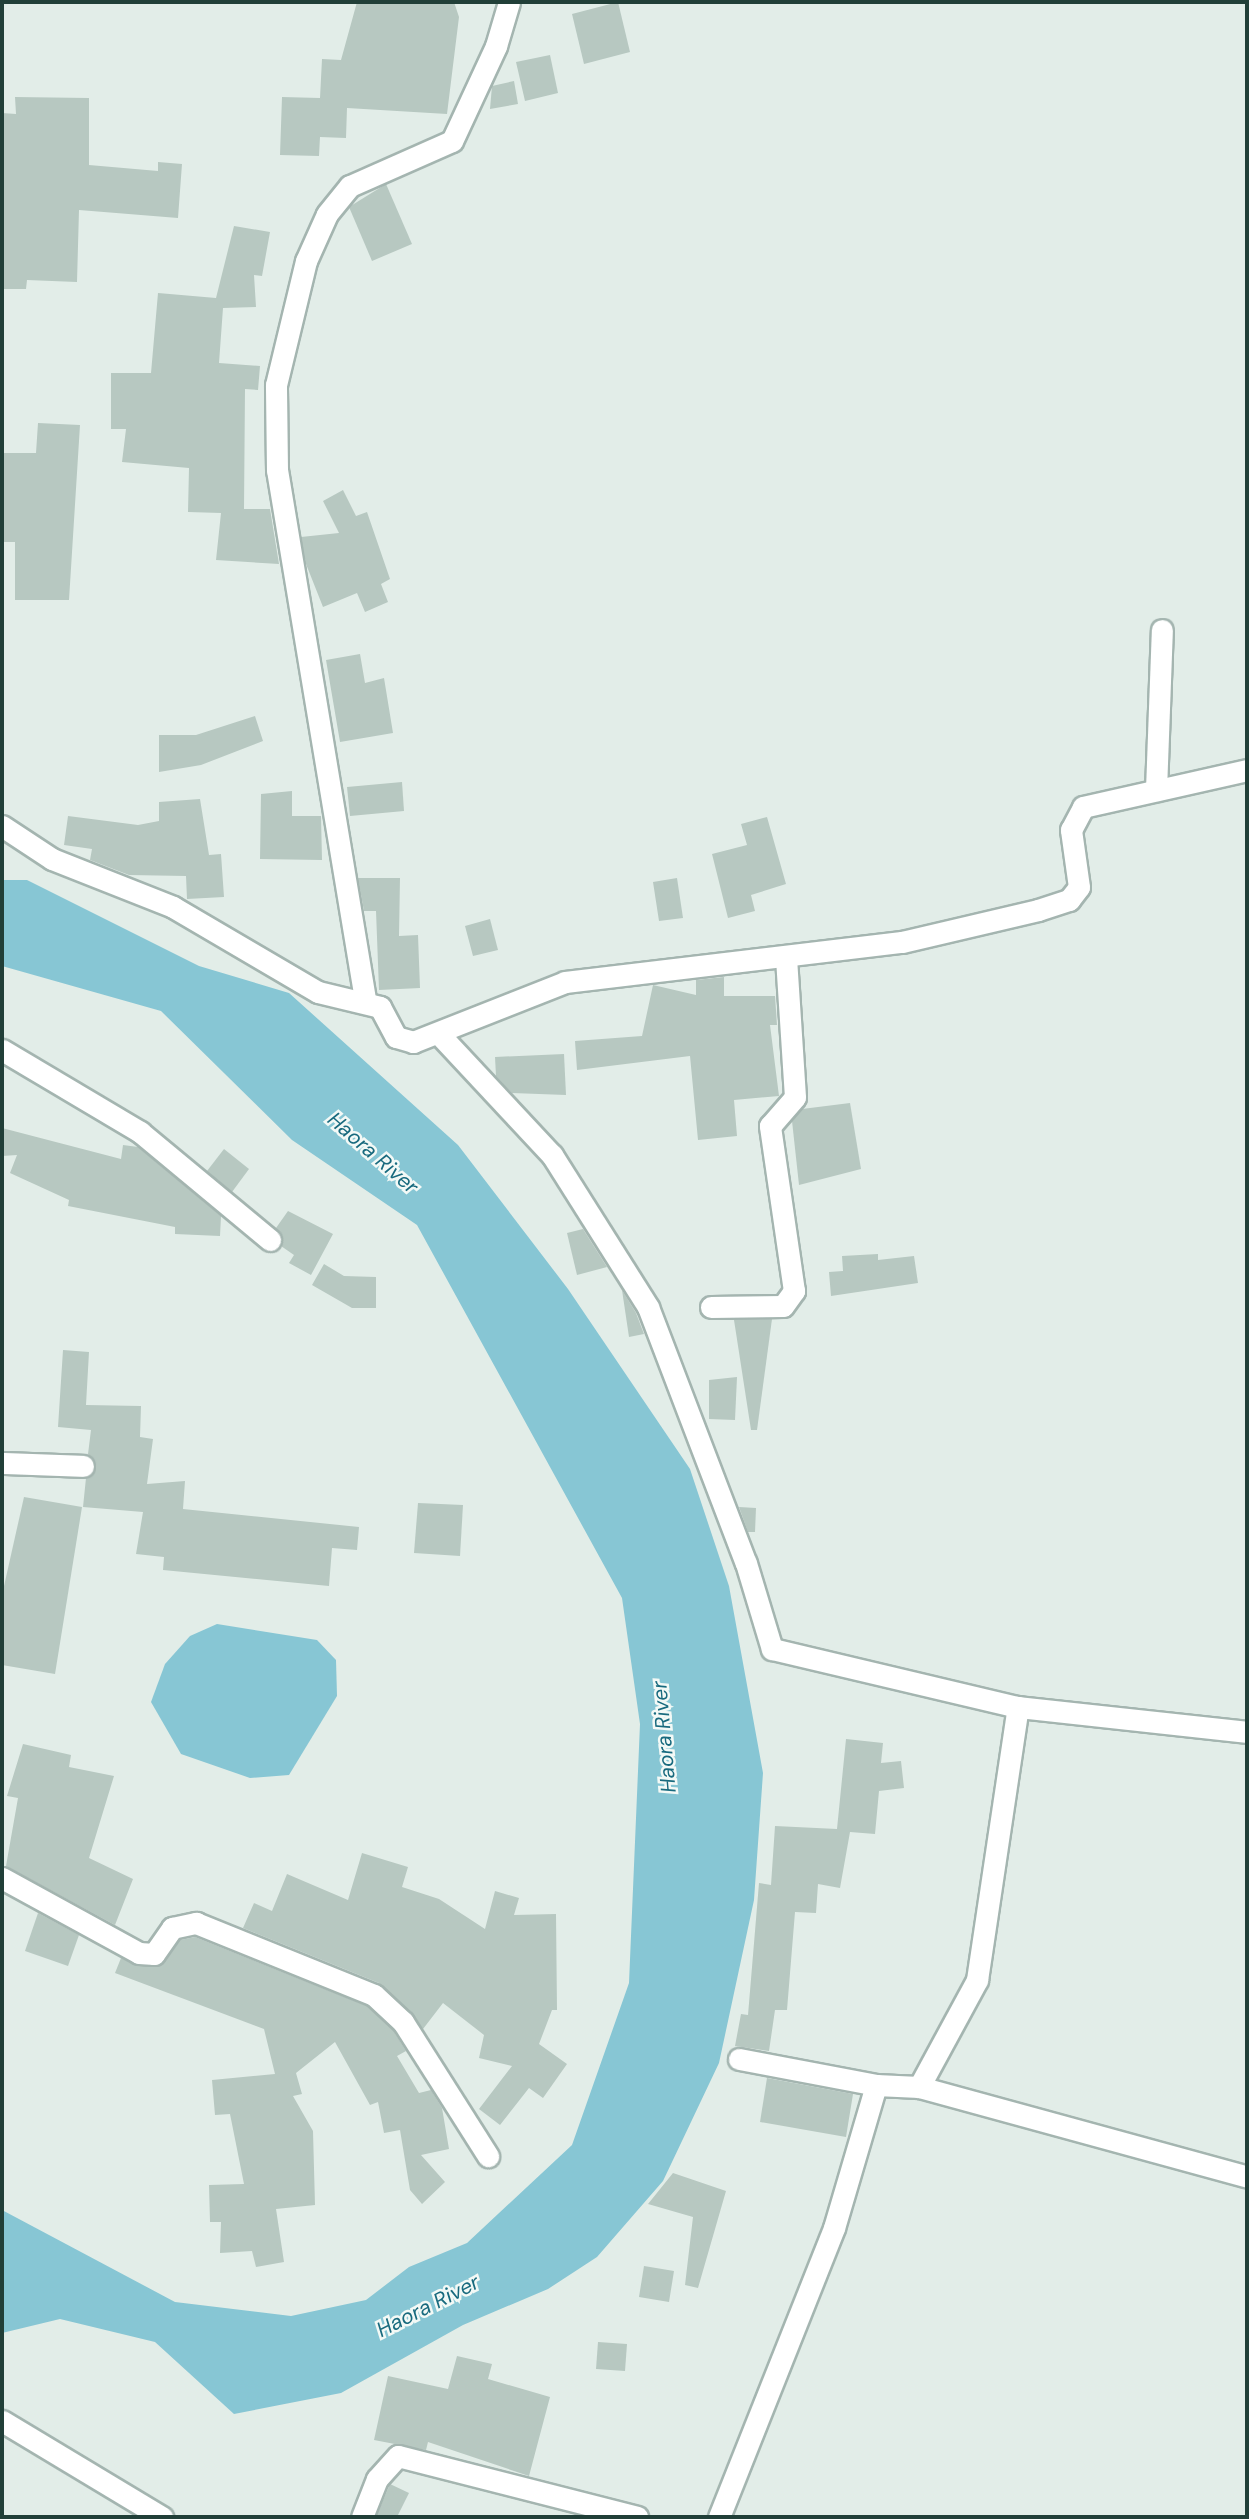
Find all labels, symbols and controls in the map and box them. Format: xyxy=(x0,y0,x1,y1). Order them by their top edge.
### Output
water label: Haora River xyxy=(322,1107,424,1199)
water label: Haora River xyxy=(647,1680,681,1794)
water label: Haora River xyxy=(372,2269,484,2343)

